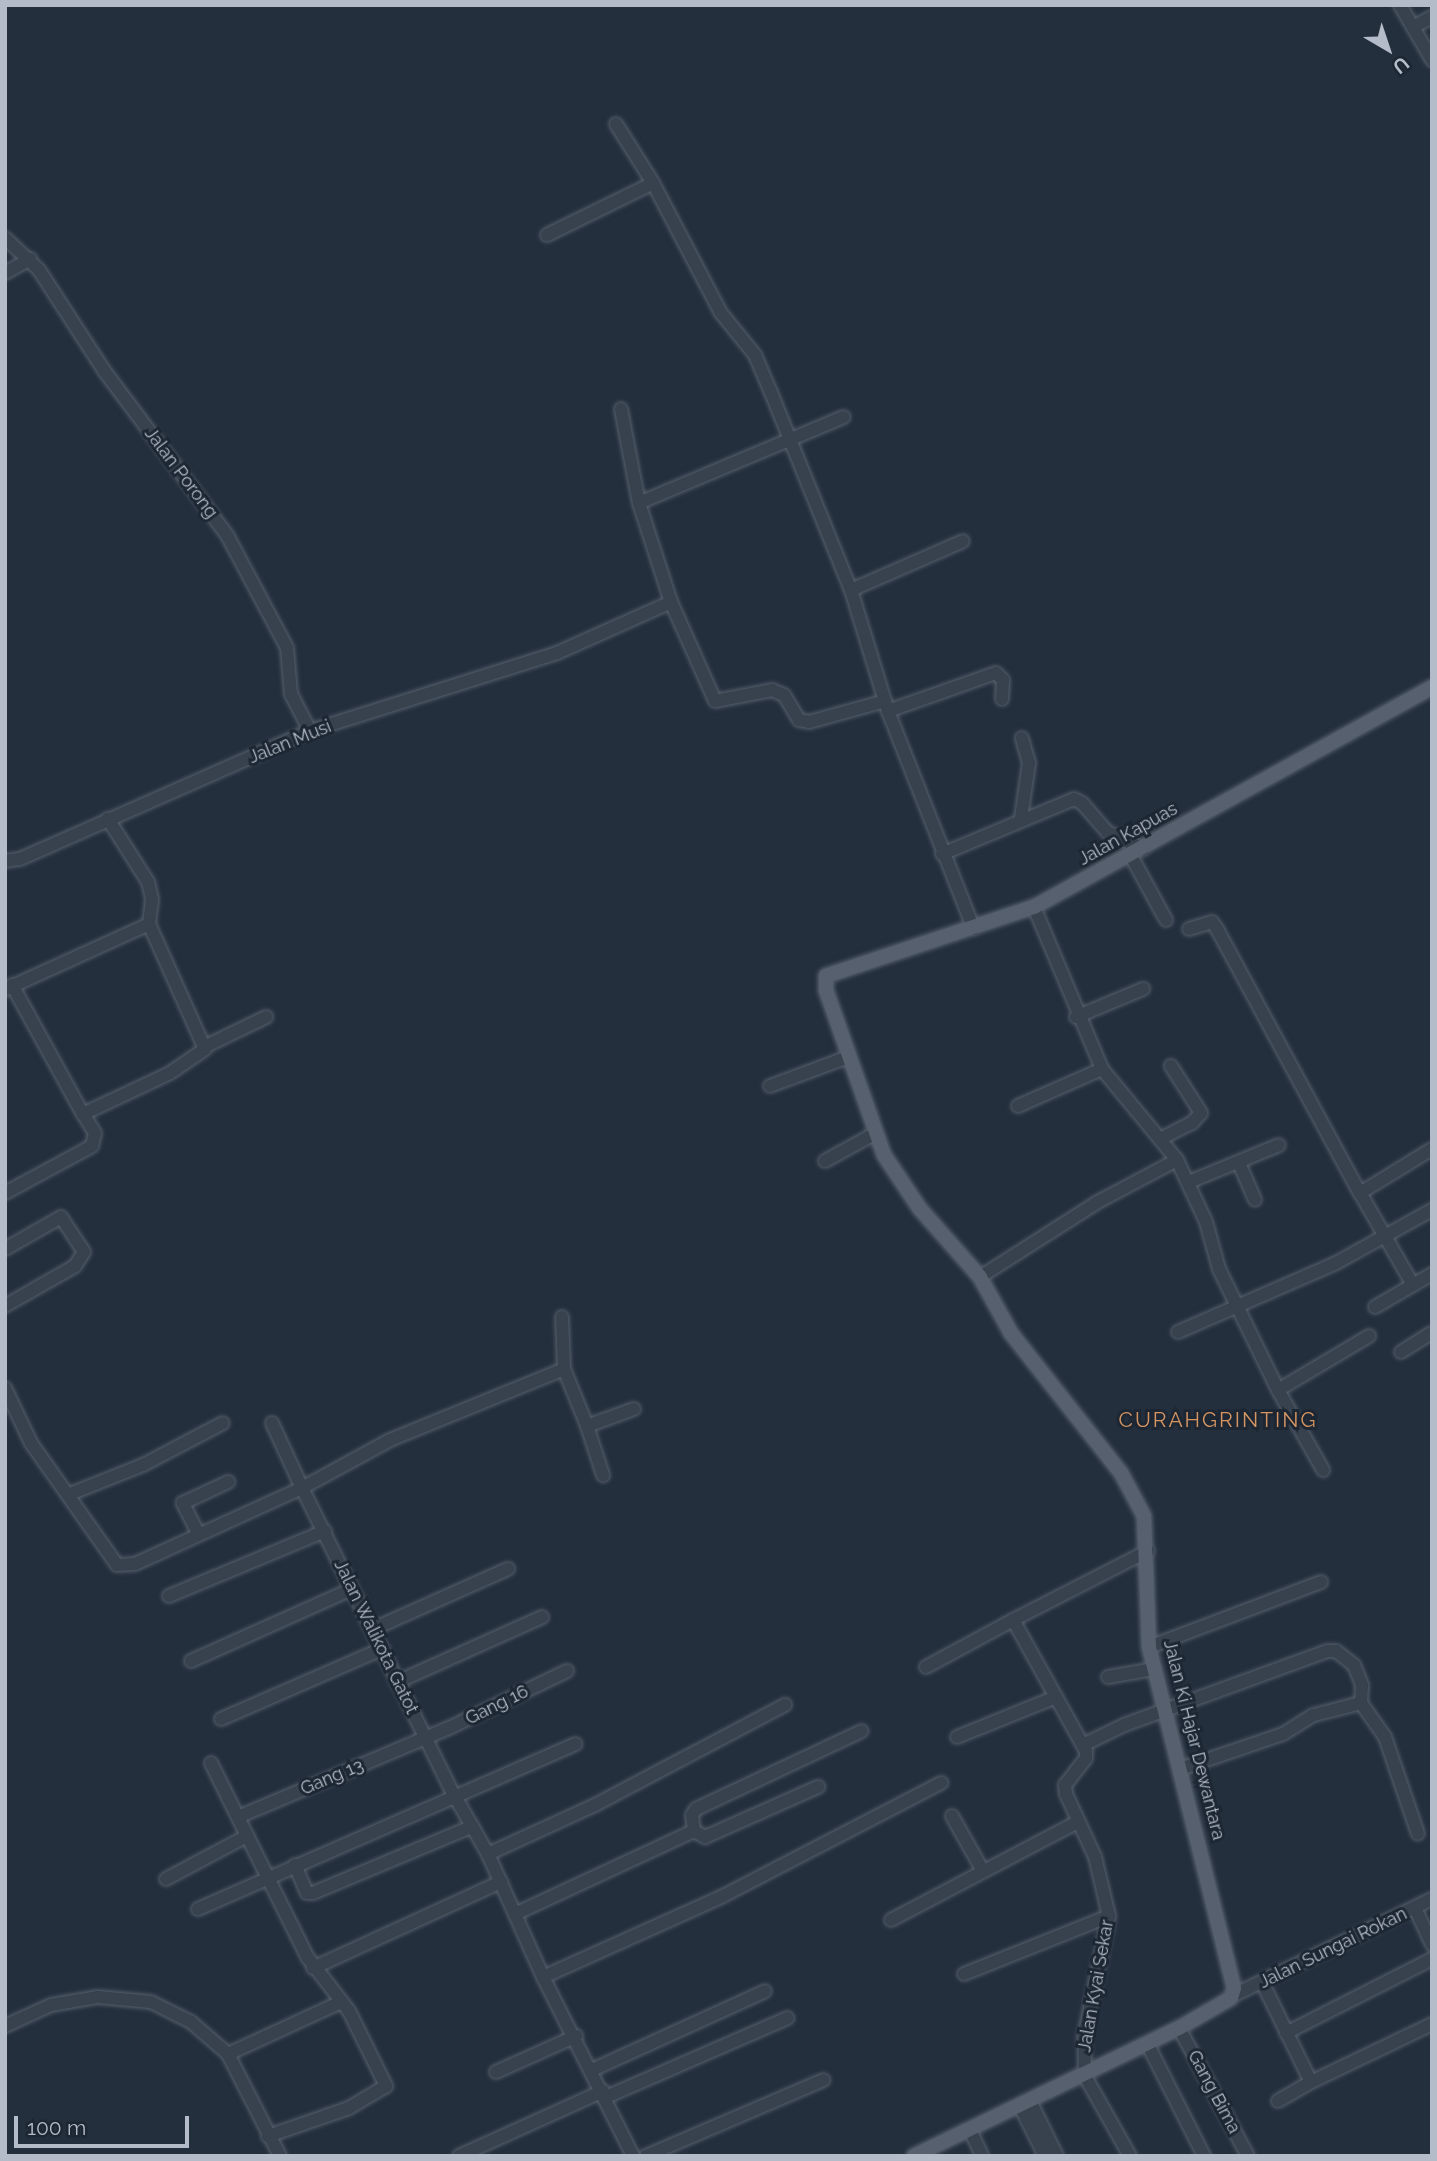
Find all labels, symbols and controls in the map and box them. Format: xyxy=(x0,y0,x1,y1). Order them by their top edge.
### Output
north arrow xyxy=(1353,14,1423,84)
text: U xyxy=(1389,52,1414,78)
street label: Jalan Porong xyxy=(140,423,222,523)
street label: Jalan Musi xyxy=(246,716,334,768)
street label: Jalan Kapuas xyxy=(1075,798,1181,870)
district label: CURAHGRINTING xyxy=(1120,1407,1316,1433)
street label: Jalan Walikota Gatot xyxy=(329,1556,423,1718)
street label: Jalan Ki Hajar Dewantara xyxy=(1159,1638,1229,1842)
street label: Gang 16 xyxy=(462,1681,532,1729)
street label: Gang 13 xyxy=(297,1754,367,1800)
street label: Jalan Sungai Rokan xyxy=(1256,1903,1410,1993)
street label: Jalan Kyai Sekar xyxy=(1074,1918,1118,2054)
street label: Gang Bima xyxy=(1183,2047,1245,2137)
scale bar xyxy=(18,2102,192,2146)
text: 100 m xyxy=(27,2115,86,2140)

